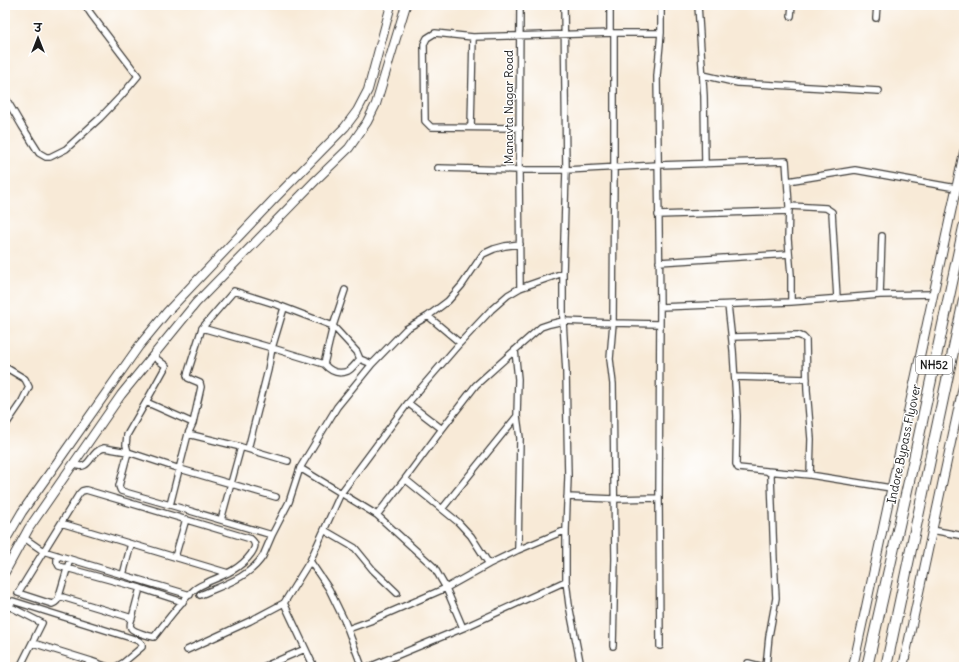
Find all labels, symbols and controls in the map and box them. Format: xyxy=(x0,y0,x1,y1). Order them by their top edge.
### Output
north arrow xyxy=(18,18,58,58)
text: उ xyxy=(33,21,43,35)
street label: Manavta Nagar Road xyxy=(501,50,516,164)
road number: NH52 xyxy=(916,356,952,374)
street label: Indore Bypass Flyover xyxy=(883,383,924,505)

